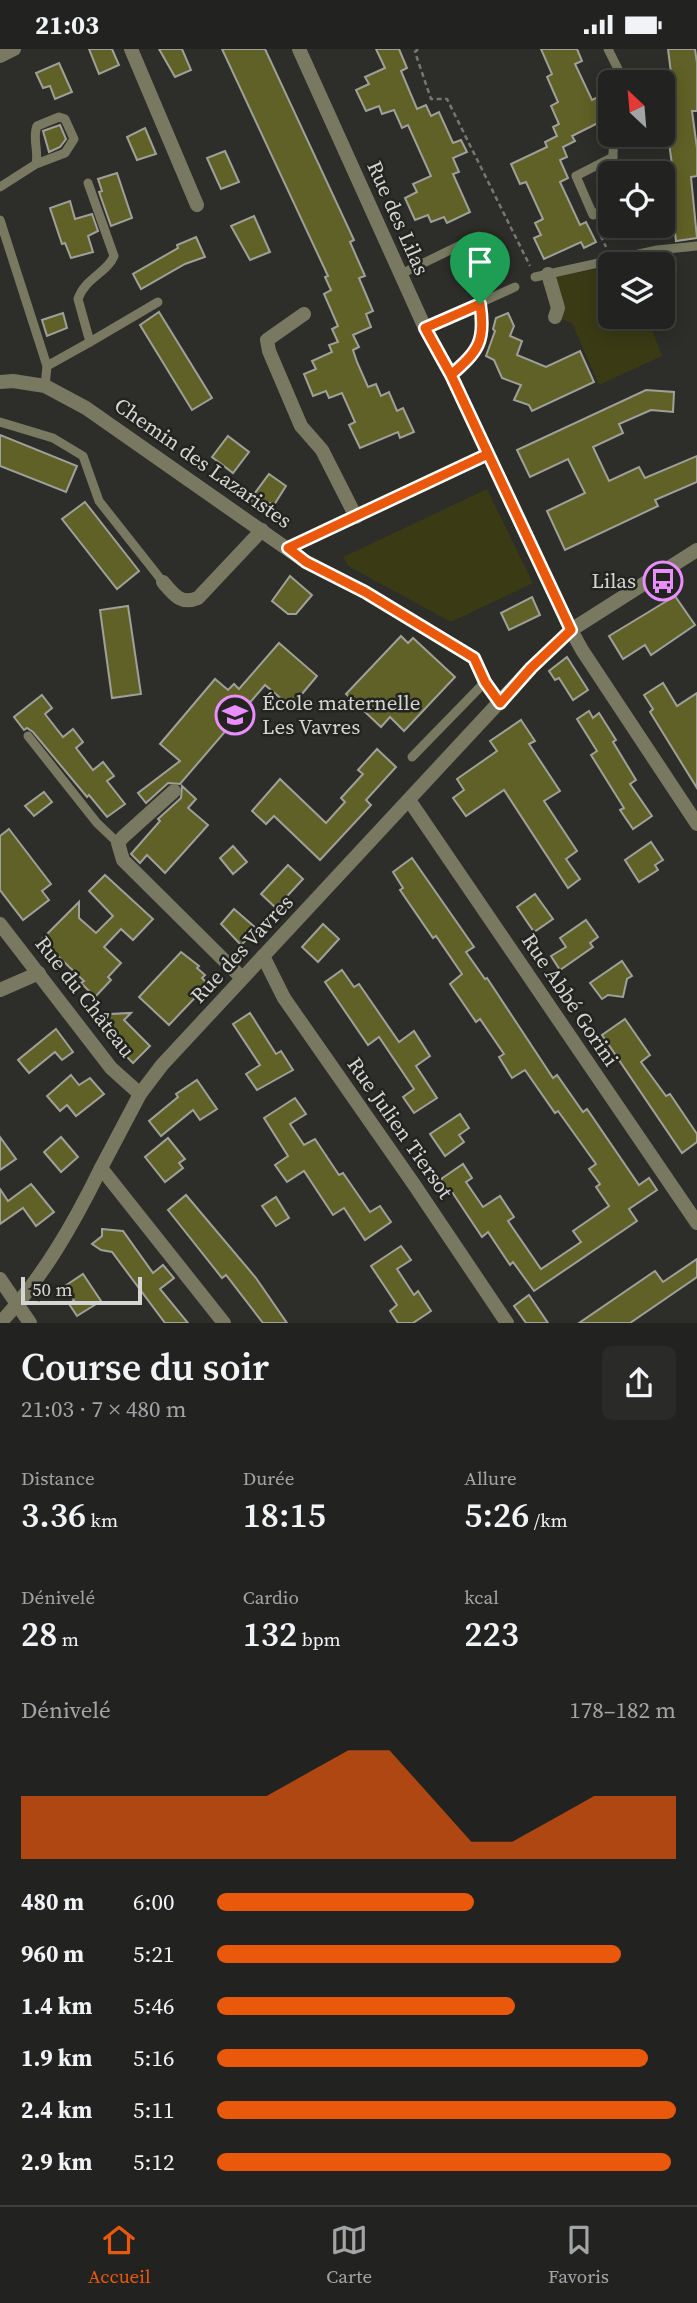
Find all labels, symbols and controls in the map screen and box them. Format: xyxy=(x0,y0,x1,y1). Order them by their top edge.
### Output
text: 21:03 xyxy=(35,7,99,43)
north arrow xyxy=(598,70,676,147)
map controls xyxy=(598,70,675,329)
street label: Rue des Lilas xyxy=(360,156,437,280)
button: locate xyxy=(598,161,675,238)
pin xyxy=(450,232,510,304)
icon: arrive xyxy=(461,243,499,281)
button: layers xyxy=(598,252,675,329)
street label: Chemin des Lazaristes xyxy=(109,390,298,535)
bus stop icon: Lilas xyxy=(642,560,684,602)
place label: Lilas xyxy=(591,566,636,595)
place label: École maternelle Les Vavres xyxy=(262,688,421,741)
school or university icon: École maternelle Les Vavres xyxy=(214,694,256,736)
street label: Rue des Vavres xyxy=(184,888,300,1009)
street label: Rue Abbé Gorini xyxy=(515,928,626,1072)
street label: Rue du Château xyxy=(29,930,142,1063)
street label: Rue Julien Tiersot xyxy=(341,1051,460,1204)
scale bar xyxy=(21,1274,142,1306)
text: 50 m xyxy=(32,1276,73,1302)
text: Course du soir xyxy=(21,1341,269,1393)
button: share xyxy=(602,1346,676,1420)
text: 21:03 · 7 × 480 m xyxy=(21,1393,187,1425)
text: Distance xyxy=(21,1465,95,1491)
text: Durée xyxy=(243,1465,294,1491)
text: Allure xyxy=(464,1465,517,1491)
text: 3.36 xyxy=(21,1491,86,1539)
text: 18:15 xyxy=(243,1491,326,1539)
text: 5:26 xyxy=(464,1491,529,1539)
text: km xyxy=(86,1507,118,1533)
text: /km xyxy=(529,1507,568,1533)
text: Dénivelé xyxy=(21,1584,95,1610)
text: Cardio xyxy=(243,1584,299,1610)
text: kcal xyxy=(464,1584,499,1610)
text: 28 xyxy=(21,1610,57,1658)
text: 132 xyxy=(243,1610,297,1658)
text: 223 xyxy=(464,1610,519,1658)
text: m xyxy=(57,1626,79,1652)
text: bpm xyxy=(297,1626,341,1652)
text: Dénivelé xyxy=(21,1694,111,1726)
text: 178–182 m xyxy=(569,1694,676,1726)
text: 480 m xyxy=(21,1886,84,1918)
text: 6:00 xyxy=(133,1886,174,1918)
text: 960 m xyxy=(21,1938,84,1970)
text: 5:21 xyxy=(133,1938,174,1970)
text: 1.4 km xyxy=(21,1990,92,2022)
text: 5:46 xyxy=(133,1990,174,2022)
text: 1.9 km xyxy=(21,2042,92,2074)
text: 5:16 xyxy=(133,2042,174,2074)
text: 2.4 km xyxy=(21,2094,92,2126)
text: 5:11 xyxy=(133,2094,174,2126)
text: 2.9 km xyxy=(21,2146,92,2178)
text: 5:12 xyxy=(133,2146,174,2178)
tab: Accueil xyxy=(88,2221,151,2289)
tab: Carte xyxy=(326,2221,372,2289)
tab: Favoris xyxy=(548,2221,609,2289)

